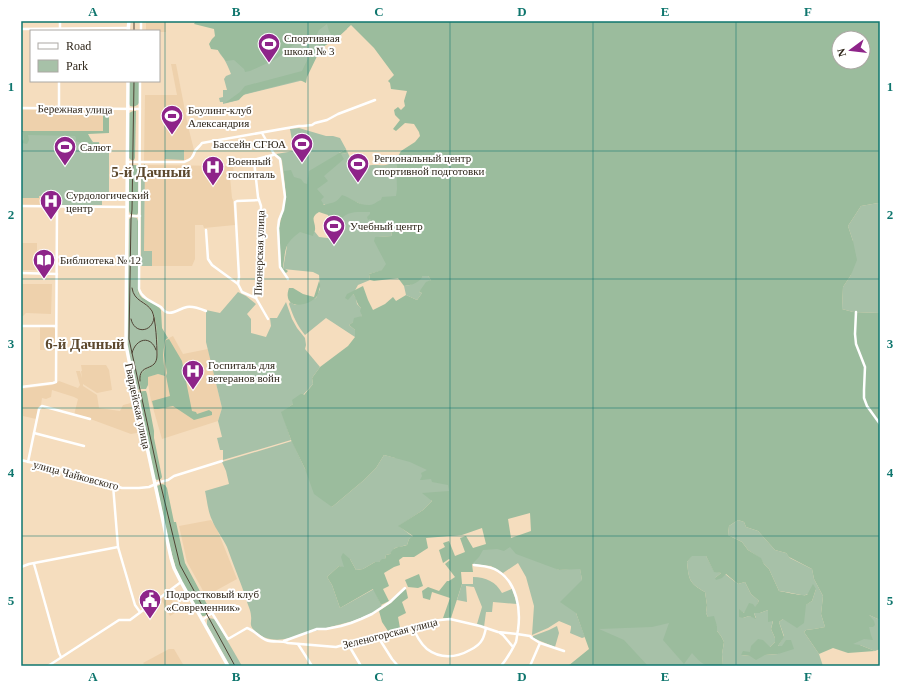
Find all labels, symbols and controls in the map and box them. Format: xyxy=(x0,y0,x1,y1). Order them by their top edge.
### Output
text: A xyxy=(88,4,98,19)
text: B xyxy=(232,4,241,19)
text: C xyxy=(374,4,384,19)
text: D xyxy=(517,4,527,19)
text: E xyxy=(661,4,669,19)
text: F xyxy=(804,4,812,19)
legend xyxy=(30,30,160,82)
north arrow xyxy=(831,30,871,70)
sports icon: Спортивная школа № 3 xyxy=(256,31,282,64)
place label: Спортивная школа № 3 xyxy=(284,32,340,57)
text: Road xyxy=(66,39,91,53)
text: N xyxy=(835,47,848,58)
text: Park xyxy=(66,59,88,73)
text: 1 xyxy=(8,79,14,94)
text: 1 xyxy=(887,79,893,94)
street label: Бережная улица xyxy=(37,102,113,116)
sports icon: Боулинг-клуб Александрия xyxy=(159,103,185,136)
place label: Боулинг-клуб Александрия xyxy=(188,104,252,129)
sports icon: Бассейн СГЮА xyxy=(289,131,315,164)
sports icon: Салют xyxy=(52,134,78,167)
place label: Бассейн СГЮА xyxy=(213,138,286,150)
place label: Салют xyxy=(80,141,111,153)
sports icon: Региональный центр спортивной подготовки xyxy=(345,151,371,184)
place label: Региональный центр спортивной подготовки xyxy=(374,152,484,177)
hospital icon: Военный госпиталь xyxy=(200,154,226,187)
place label: Военный госпиталь xyxy=(228,155,275,180)
district label: 5-й Дачный xyxy=(111,164,191,180)
hospital icon: Сурдологический центр xyxy=(38,188,64,221)
place label: Сурдологический центр xyxy=(66,189,149,214)
text: 2 xyxy=(8,207,14,222)
text: 2 xyxy=(887,207,893,222)
street label: Пионерская улица xyxy=(252,210,266,296)
sports icon: Учебный центр xyxy=(321,213,347,246)
place label: Учебный центр xyxy=(350,220,423,232)
library icon: Библиотека № 12 xyxy=(31,247,57,280)
place label: Библиотека № 12 xyxy=(60,254,141,266)
text: 3 xyxy=(8,336,15,351)
district label: 6-й Дачный xyxy=(45,336,125,352)
text: 3 xyxy=(887,336,894,351)
hospital icon: Госпиталь для ветеранов войн xyxy=(180,358,206,391)
place label: Госпиталь для ветеранов войн xyxy=(208,359,280,384)
street label: Гвардейская улица xyxy=(123,362,153,450)
street label: улица Чайковского xyxy=(32,458,121,492)
text: 4 xyxy=(8,465,15,480)
text: 4 xyxy=(887,465,894,480)
public building icon: Подростковый клуб «Современник» xyxy=(137,587,163,620)
place label: Подростковый клуб «Современник» xyxy=(166,588,259,613)
text: 5 xyxy=(8,593,15,608)
text: 5 xyxy=(887,593,894,608)
street label: Зеленогорская улица xyxy=(341,615,439,651)
text: A xyxy=(88,669,98,684)
text: B xyxy=(232,669,241,684)
text: C xyxy=(374,669,384,684)
text: D xyxy=(517,669,527,684)
text: E xyxy=(661,669,669,684)
text: F xyxy=(804,669,812,684)

